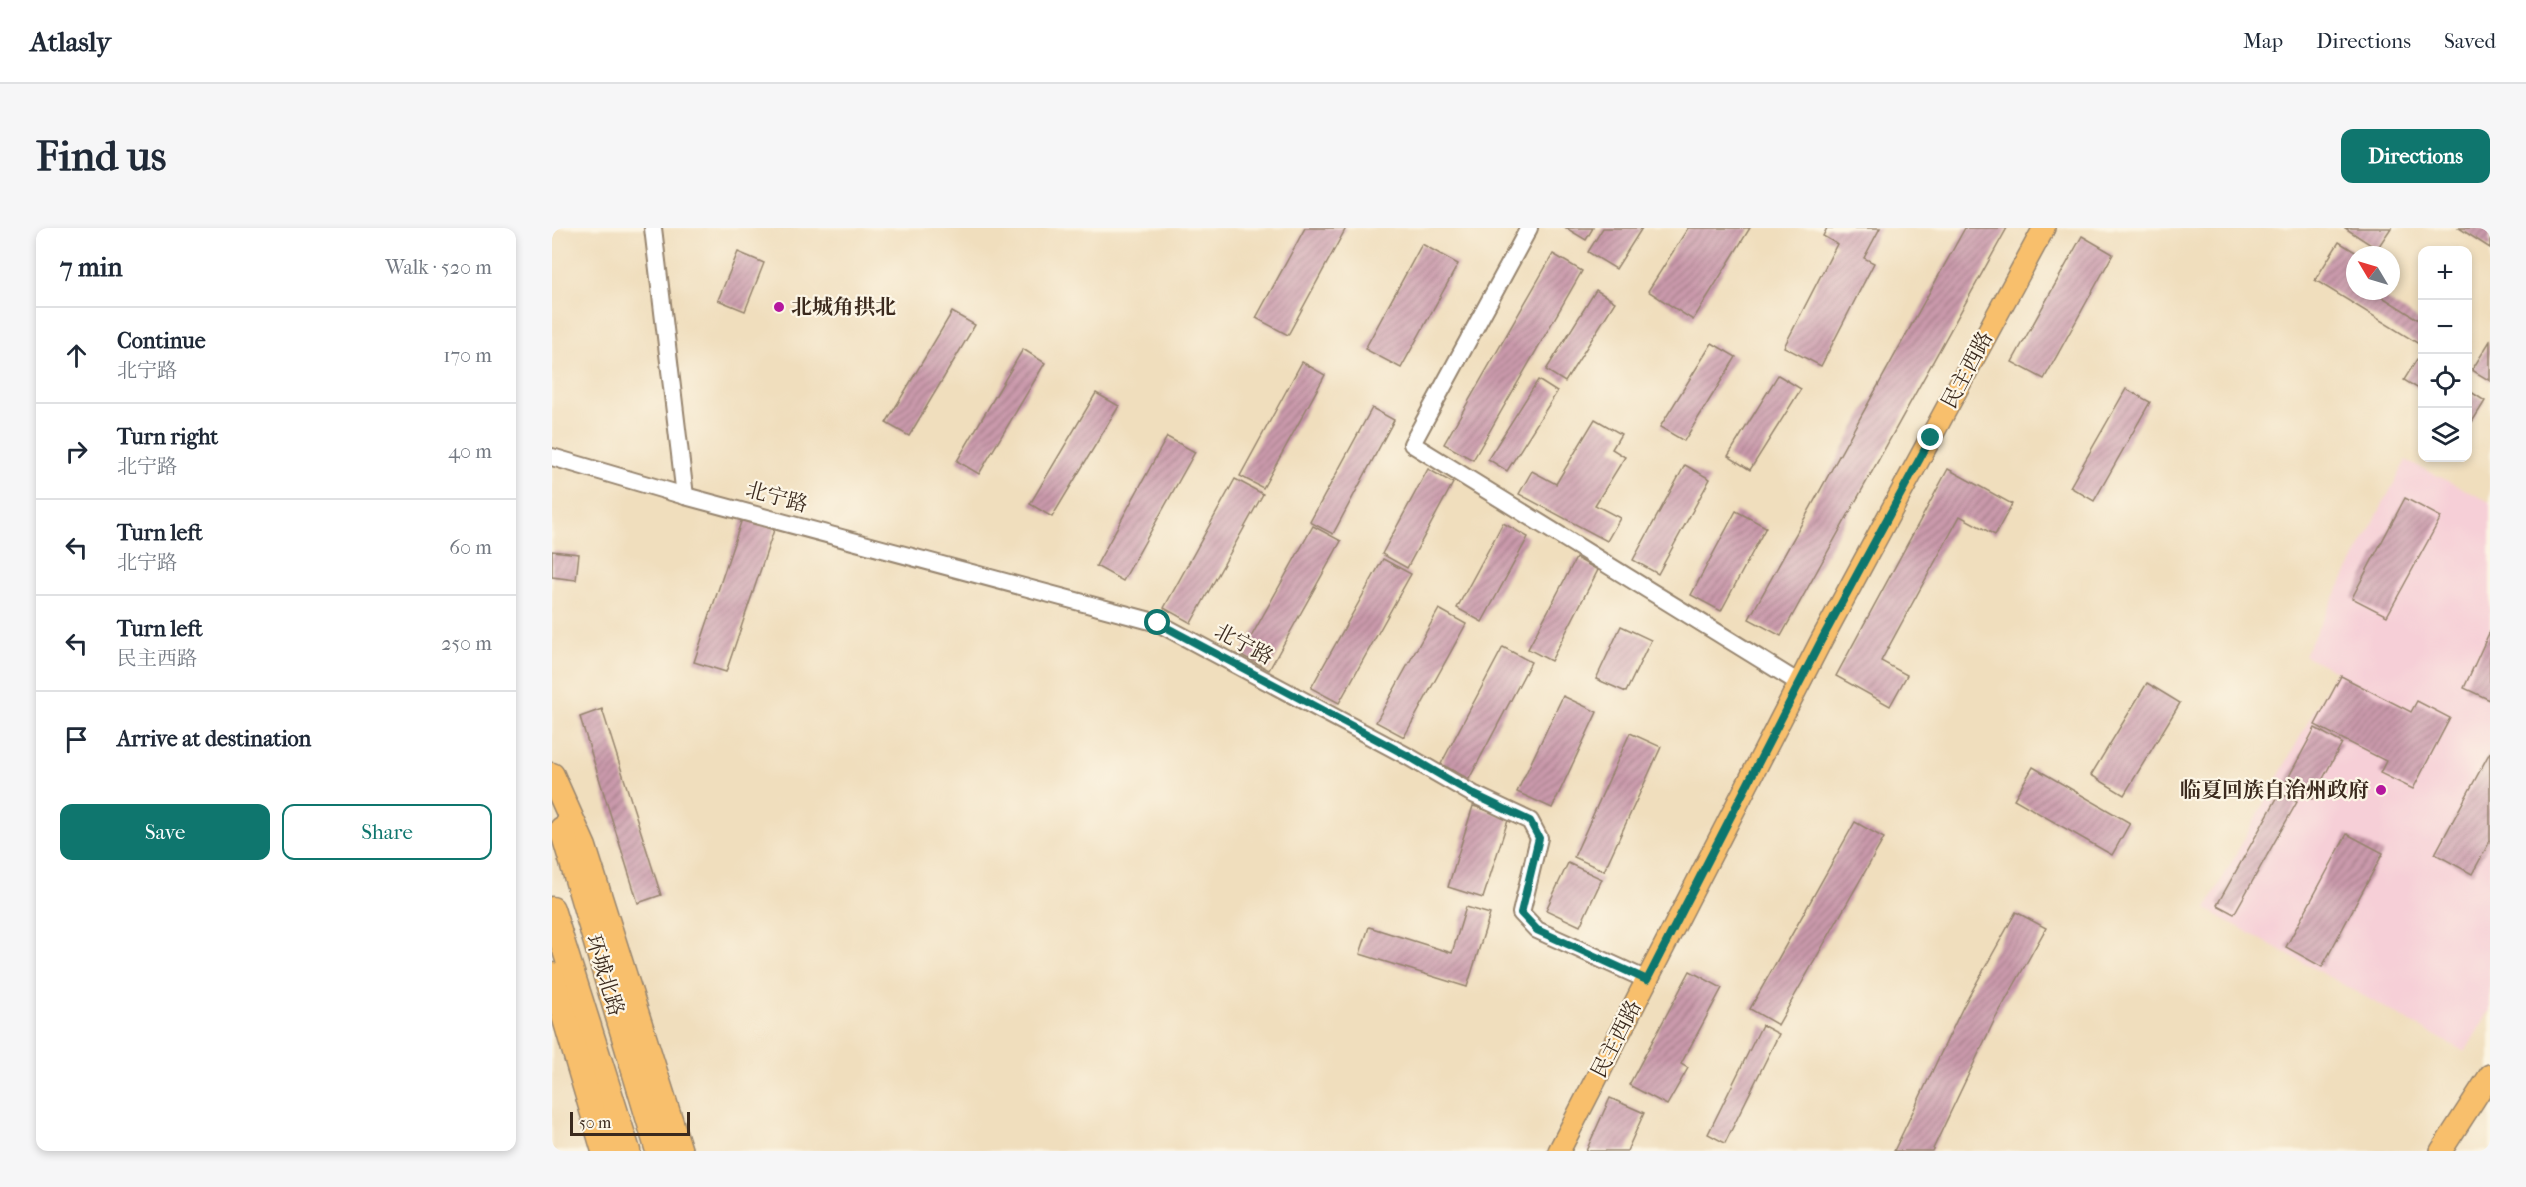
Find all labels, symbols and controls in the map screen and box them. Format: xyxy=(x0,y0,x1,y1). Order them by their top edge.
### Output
text: Atlasly xyxy=(30,25,111,58)
text: Map xyxy=(2243,29,2283,53)
text: Directions xyxy=(2316,29,2411,53)
text: Saved xyxy=(2444,29,2496,53)
button: Directions xyxy=(2341,129,2490,183)
text: Find us xyxy=(36,132,166,181)
north arrow xyxy=(2346,246,2400,300)
map controls xyxy=(2418,246,2472,462)
button: + xyxy=(2418,246,2472,300)
text: 7 min xyxy=(60,252,123,283)
text: Walk · 520 m xyxy=(385,256,492,279)
place label: 北城角拱北 xyxy=(791,295,896,319)
marker: 北城角拱北 xyxy=(772,300,786,314)
button: − xyxy=(2418,300,2472,354)
street label: 民主西路 xyxy=(1937,327,1997,413)
text: Continue xyxy=(117,328,206,354)
icon: ahead xyxy=(60,339,93,372)
text: 170 m xyxy=(443,344,492,367)
button: locate xyxy=(2418,354,2472,408)
text: 北宁路 xyxy=(117,359,177,382)
button: layers xyxy=(2418,408,2472,462)
text: Turn right xyxy=(117,424,218,450)
route end xyxy=(1917,424,1943,450)
icon: right xyxy=(60,435,93,468)
text: 40 m xyxy=(448,440,492,463)
text: 北宁路 xyxy=(117,455,177,478)
street label: 北宁路 xyxy=(743,477,811,517)
text: Turn left xyxy=(117,520,203,546)
icon: left xyxy=(60,531,93,564)
text: 60 m xyxy=(449,536,492,559)
text: 北宁路 xyxy=(117,551,177,574)
route start xyxy=(1144,609,1170,635)
text: Turn left xyxy=(117,616,203,642)
street label: 北宁路 xyxy=(1211,619,1277,669)
icon: left xyxy=(60,627,93,660)
text: 250 m xyxy=(441,632,492,655)
text: 民主西路 xyxy=(117,647,197,670)
icon: arrive xyxy=(60,723,93,756)
text: Arrive at destination xyxy=(117,726,311,752)
place label: 临夏回族自治州政府 xyxy=(2180,778,2369,802)
marker: 临夏回族自治州政府 xyxy=(2374,783,2388,797)
button: Save xyxy=(60,804,270,860)
button: Share xyxy=(282,804,492,860)
street label: 环城北路 xyxy=(581,931,629,1019)
street label: 民主西路 xyxy=(1586,996,1646,1082)
scale bar xyxy=(570,1109,690,1136)
text: 50 m xyxy=(579,1113,611,1132)

